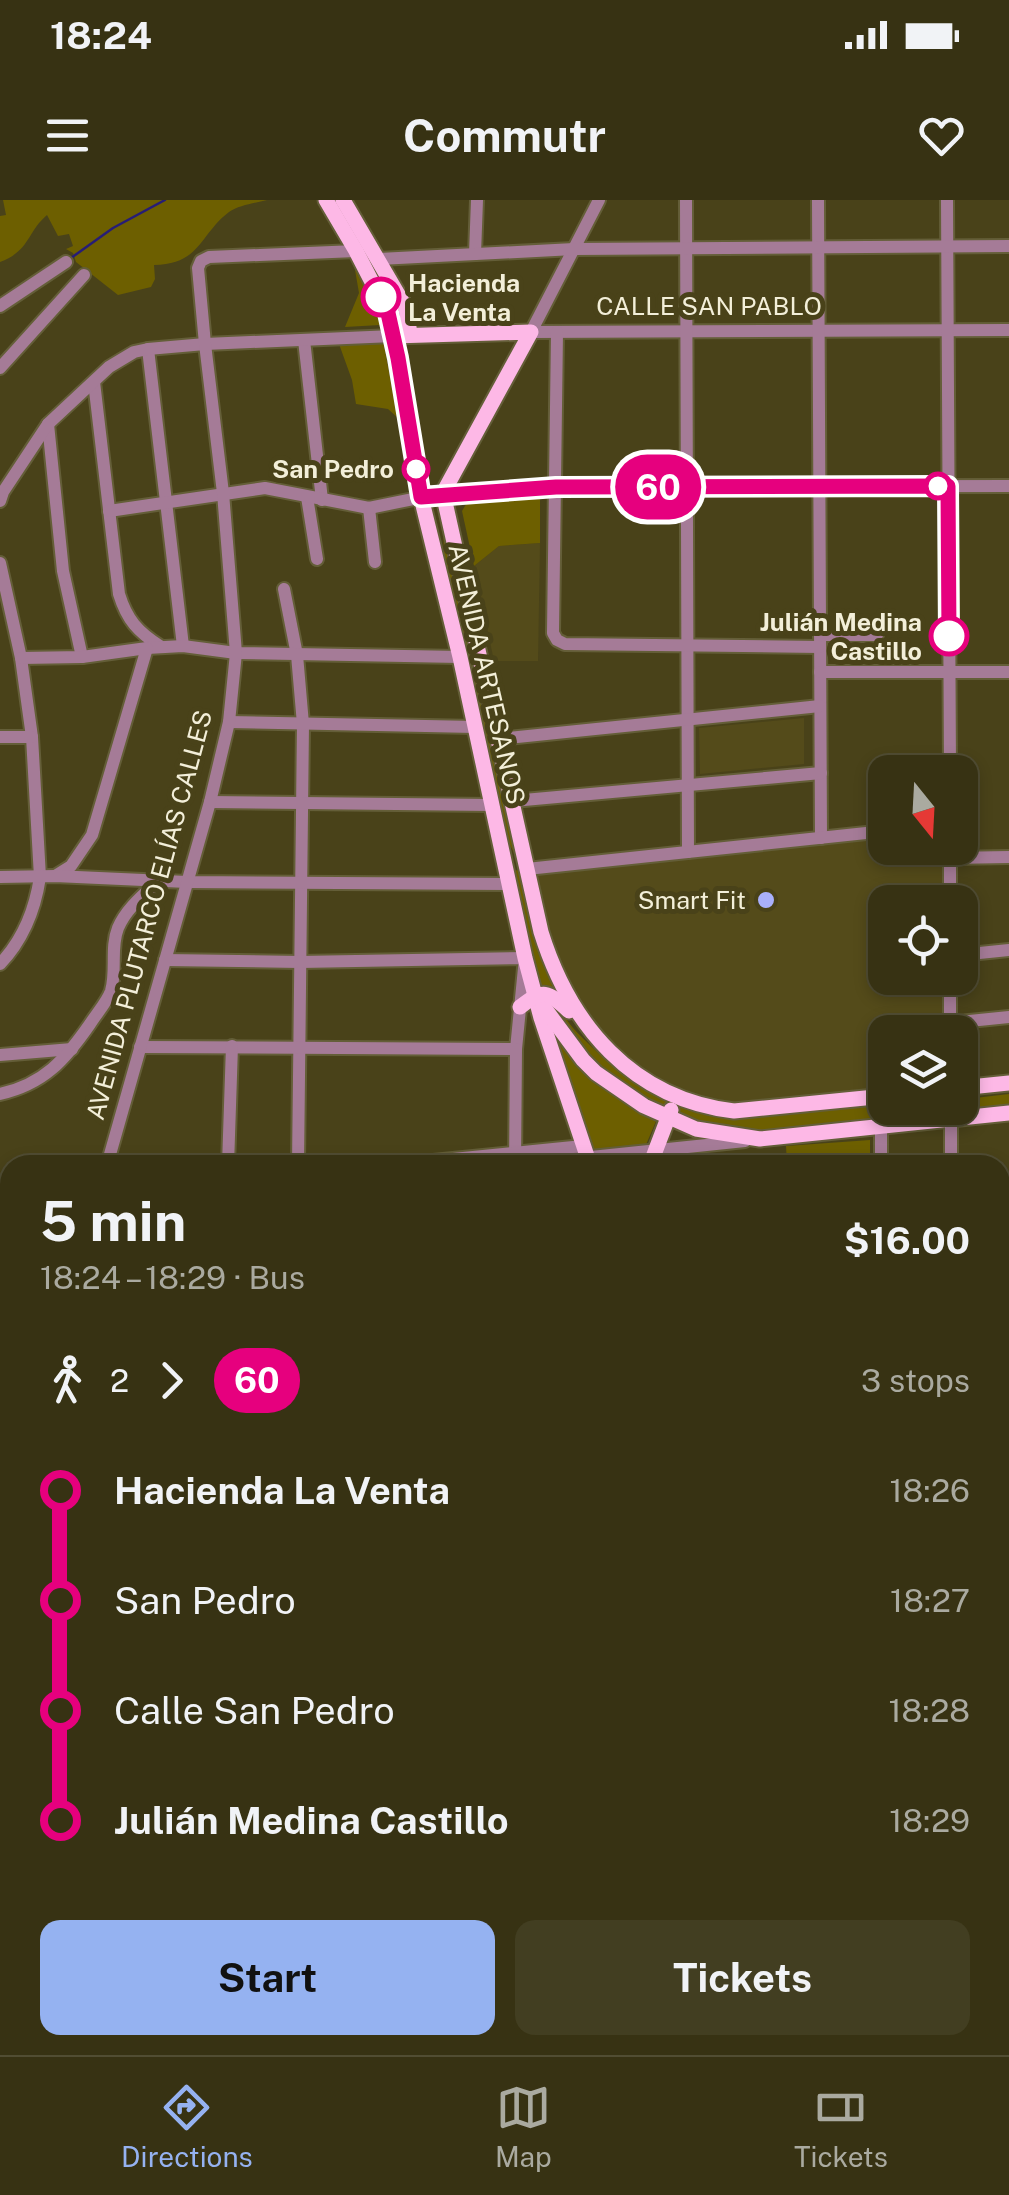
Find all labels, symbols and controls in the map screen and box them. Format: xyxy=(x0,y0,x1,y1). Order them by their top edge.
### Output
text: 18:24 xyxy=(50,13,152,58)
icon: menu xyxy=(40,108,95,163)
icon: heart xyxy=(914,108,969,163)
text: Commutr xyxy=(403,109,606,162)
place label: Hacienda La Venta xyxy=(408,268,520,327)
marker: Hacienda La Venta xyxy=(362,278,400,316)
street label: CALLE SAN PABLO xyxy=(596,291,822,321)
place label: San Pedro xyxy=(272,454,394,484)
line badge: 60 xyxy=(613,454,703,520)
marker: San Pedro xyxy=(403,456,429,482)
text: 60 xyxy=(635,467,681,508)
unlabelled marker xyxy=(925,473,951,499)
street label: AVENIDA ARTESANOS xyxy=(442,541,532,807)
place label: Julián Medina Castillo xyxy=(760,607,922,666)
marker: Julián Medina Castillo xyxy=(930,617,968,655)
street label: AVENIDA PLUTARCO ELÍAS CALLES xyxy=(80,707,218,1123)
north arrow xyxy=(868,755,978,865)
map controls xyxy=(868,755,978,1125)
place label: Smart Fit xyxy=(638,885,746,915)
button: locate xyxy=(868,885,978,995)
marker: Smart Fit xyxy=(755,889,777,911)
button: layers xyxy=(868,1015,978,1125)
text: 5 min xyxy=(40,1189,186,1253)
text: $16.00 xyxy=(844,1218,970,1263)
text: 18:24 – 18:29 · Bus xyxy=(40,1259,305,1296)
icon: walk xyxy=(40,1353,95,1408)
icon: forward xyxy=(144,1353,199,1408)
text: 60 xyxy=(234,1360,280,1401)
text: 2 xyxy=(110,1362,129,1399)
text: 3 stops xyxy=(861,1362,970,1399)
text: Hacienda La Venta xyxy=(114,1468,450,1513)
text: 18:26 xyxy=(889,1472,970,1509)
text: San Pedro xyxy=(114,1578,296,1623)
text: 18:27 xyxy=(890,1582,970,1619)
text: Calle San Pedro xyxy=(114,1688,395,1733)
text: 18:28 xyxy=(889,1692,970,1729)
text: Julián Medina Castillo xyxy=(114,1798,509,1843)
text: 18:29 xyxy=(889,1802,970,1839)
button: Start xyxy=(40,1920,495,2035)
button: Tickets xyxy=(515,1920,970,2035)
tab: Directions xyxy=(121,2080,253,2173)
tab: Map xyxy=(495,2080,552,2173)
tab: Tickets xyxy=(794,2080,888,2173)

